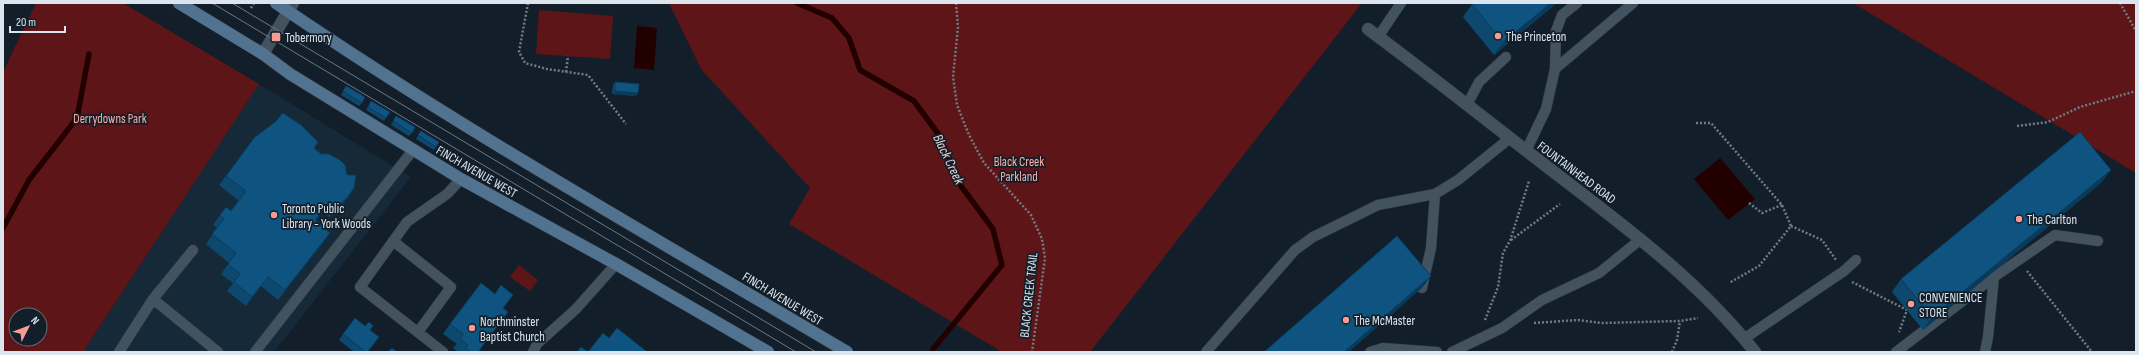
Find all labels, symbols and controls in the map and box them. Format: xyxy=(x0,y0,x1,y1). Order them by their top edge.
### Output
scale bar xyxy=(10,8,65,34)
text: 20 m xyxy=(16,15,36,30)
place label: The Princeton xyxy=(1506,29,1566,45)
place label: Tobermory xyxy=(285,30,332,46)
marker: Tobermory xyxy=(270,31,282,43)
marker: The Princeton xyxy=(1493,31,1503,41)
park label: Derrydowns Park xyxy=(73,111,147,127)
water label: Black Creek xyxy=(929,131,968,188)
street label: FOUNTAINHEAD ROAD xyxy=(1534,138,1619,208)
street label: FINCH AVENUE WEST xyxy=(433,142,520,201)
park label: Black Creek Parkland xyxy=(994,154,1044,185)
place label: Toronto Public Library - York Woods xyxy=(282,201,371,232)
marker: Toronto Public Library - York Woods xyxy=(269,210,279,220)
place label: The Carlton xyxy=(2027,212,2077,228)
marker: The Carlton xyxy=(2014,214,2024,224)
street label: BLACK CREEK TRAIL xyxy=(1017,251,1041,339)
street label: FINCH AVENUE WEST xyxy=(739,269,826,329)
place label: CONVENIENCE STORE xyxy=(1919,290,1982,321)
marker: CONVENIENCE STORE xyxy=(1906,299,1916,309)
north arrow xyxy=(8,307,48,347)
place label: The McMaster xyxy=(1354,313,1415,329)
text: N xyxy=(28,314,42,327)
place label: Northminster Baptist Church xyxy=(480,314,545,345)
marker: The McMaster xyxy=(1341,315,1351,325)
marker: Northminster Baptist Church xyxy=(467,323,477,333)

